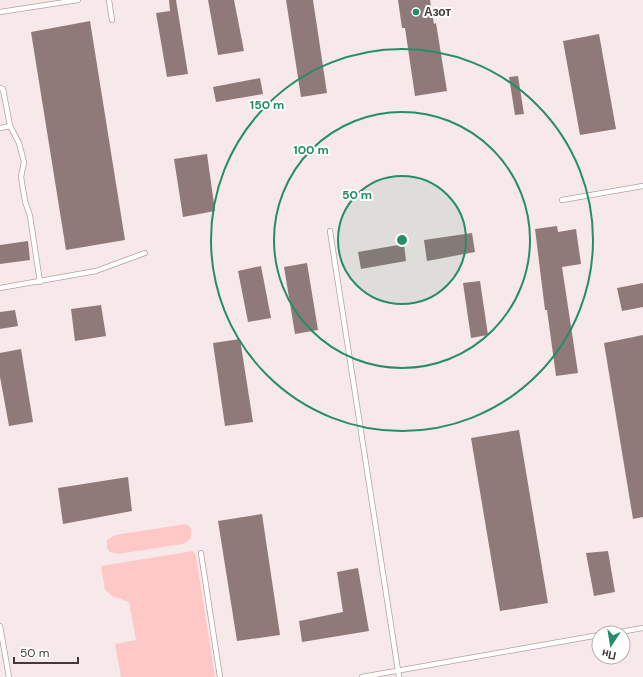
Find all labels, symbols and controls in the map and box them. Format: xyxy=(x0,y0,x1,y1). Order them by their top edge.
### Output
place label: Азот xyxy=(424,4,451,20)
marker: Азот xyxy=(411,7,421,17)
text: 150 m xyxy=(250,97,284,113)
text: 100 m xyxy=(293,142,329,158)
text: 50 m xyxy=(342,187,372,203)
centre of rings xyxy=(395,233,409,247)
north arrow xyxy=(591,625,631,665)
scale bar xyxy=(14,639,78,665)
text: 50 m xyxy=(20,645,49,661)
text: Пн xyxy=(600,646,617,663)

